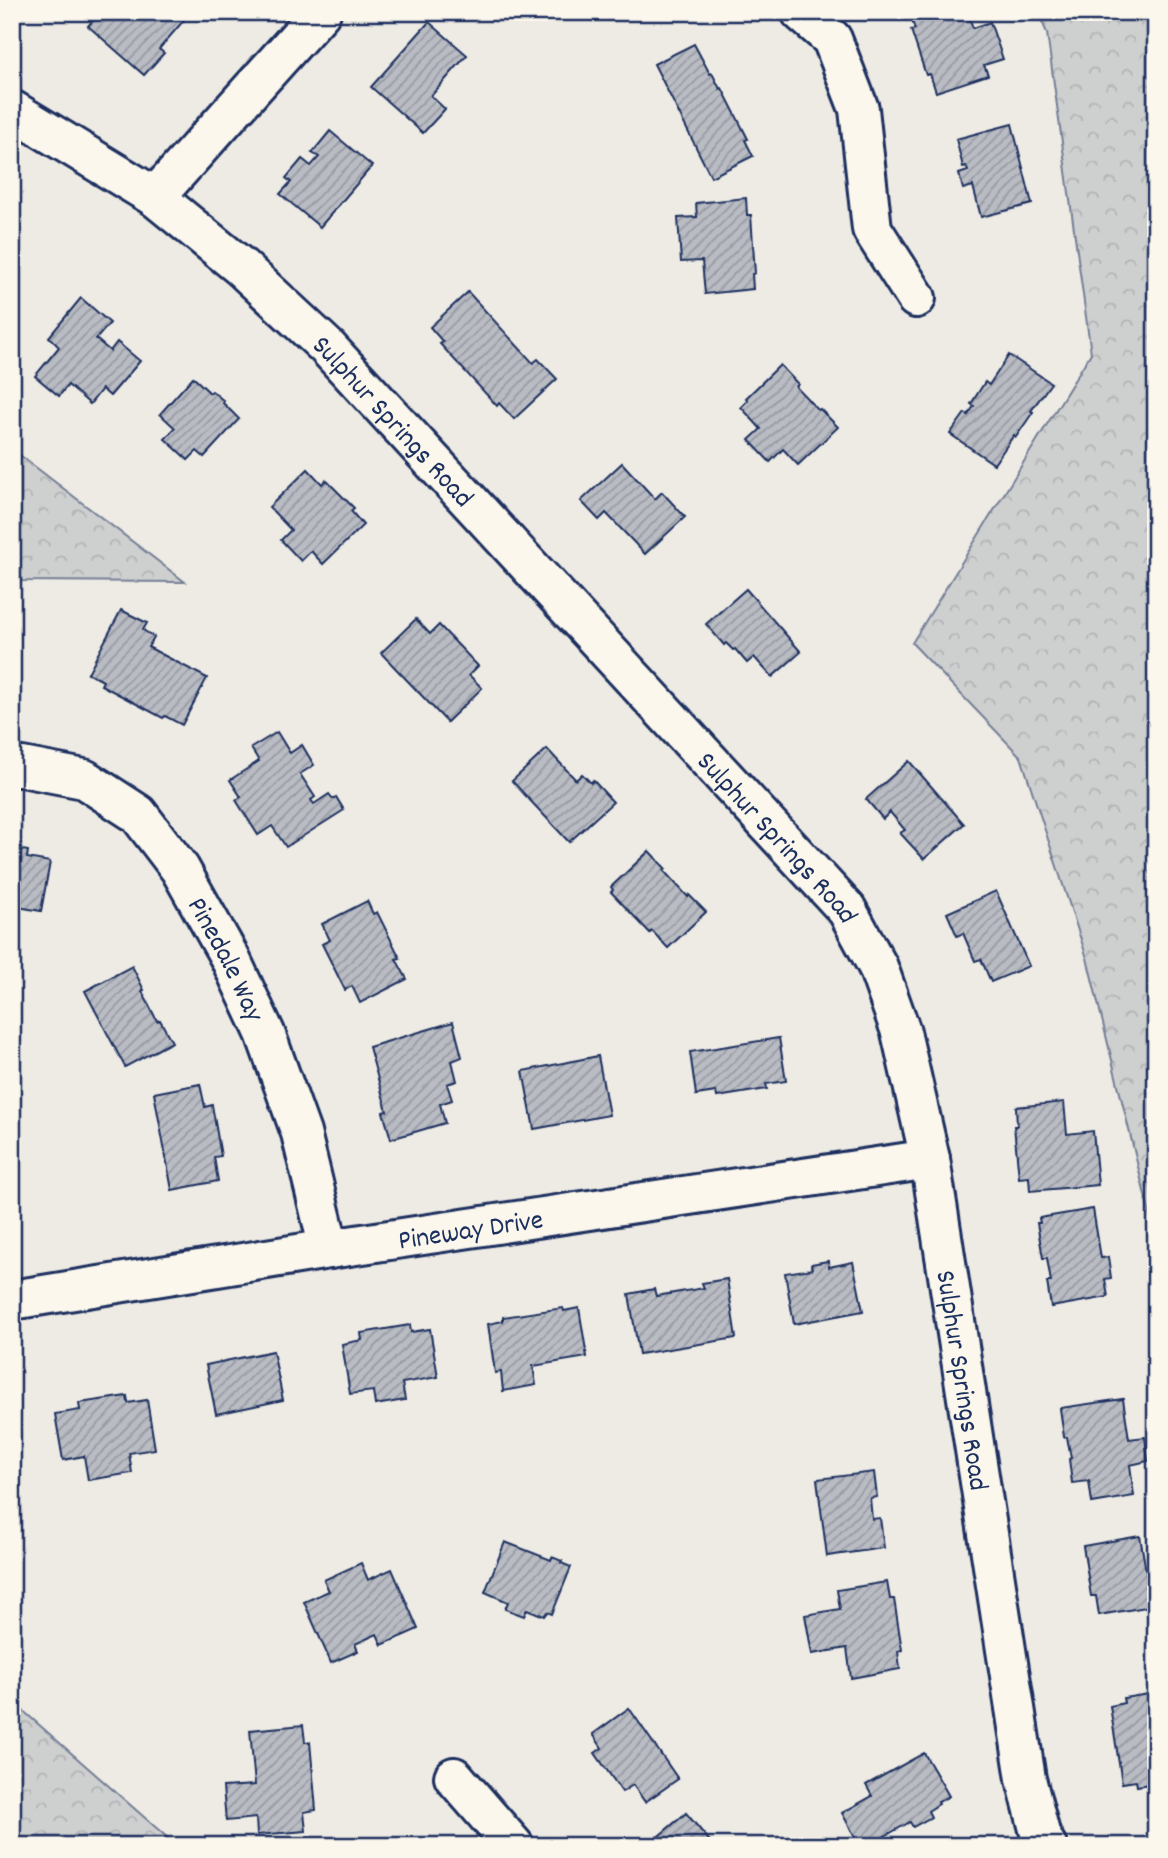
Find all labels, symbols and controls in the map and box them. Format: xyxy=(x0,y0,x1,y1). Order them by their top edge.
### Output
street label: Sulphur Springs Road xyxy=(301,328,481,519)
street label: Sulphur Springs Road xyxy=(685,745,865,932)
street label: Pinedale Way xyxy=(175,891,272,1030)
street label: Pineway Drive xyxy=(396,1202,546,1263)
street label: Sulphur Springs Road xyxy=(923,1268,996,1494)

